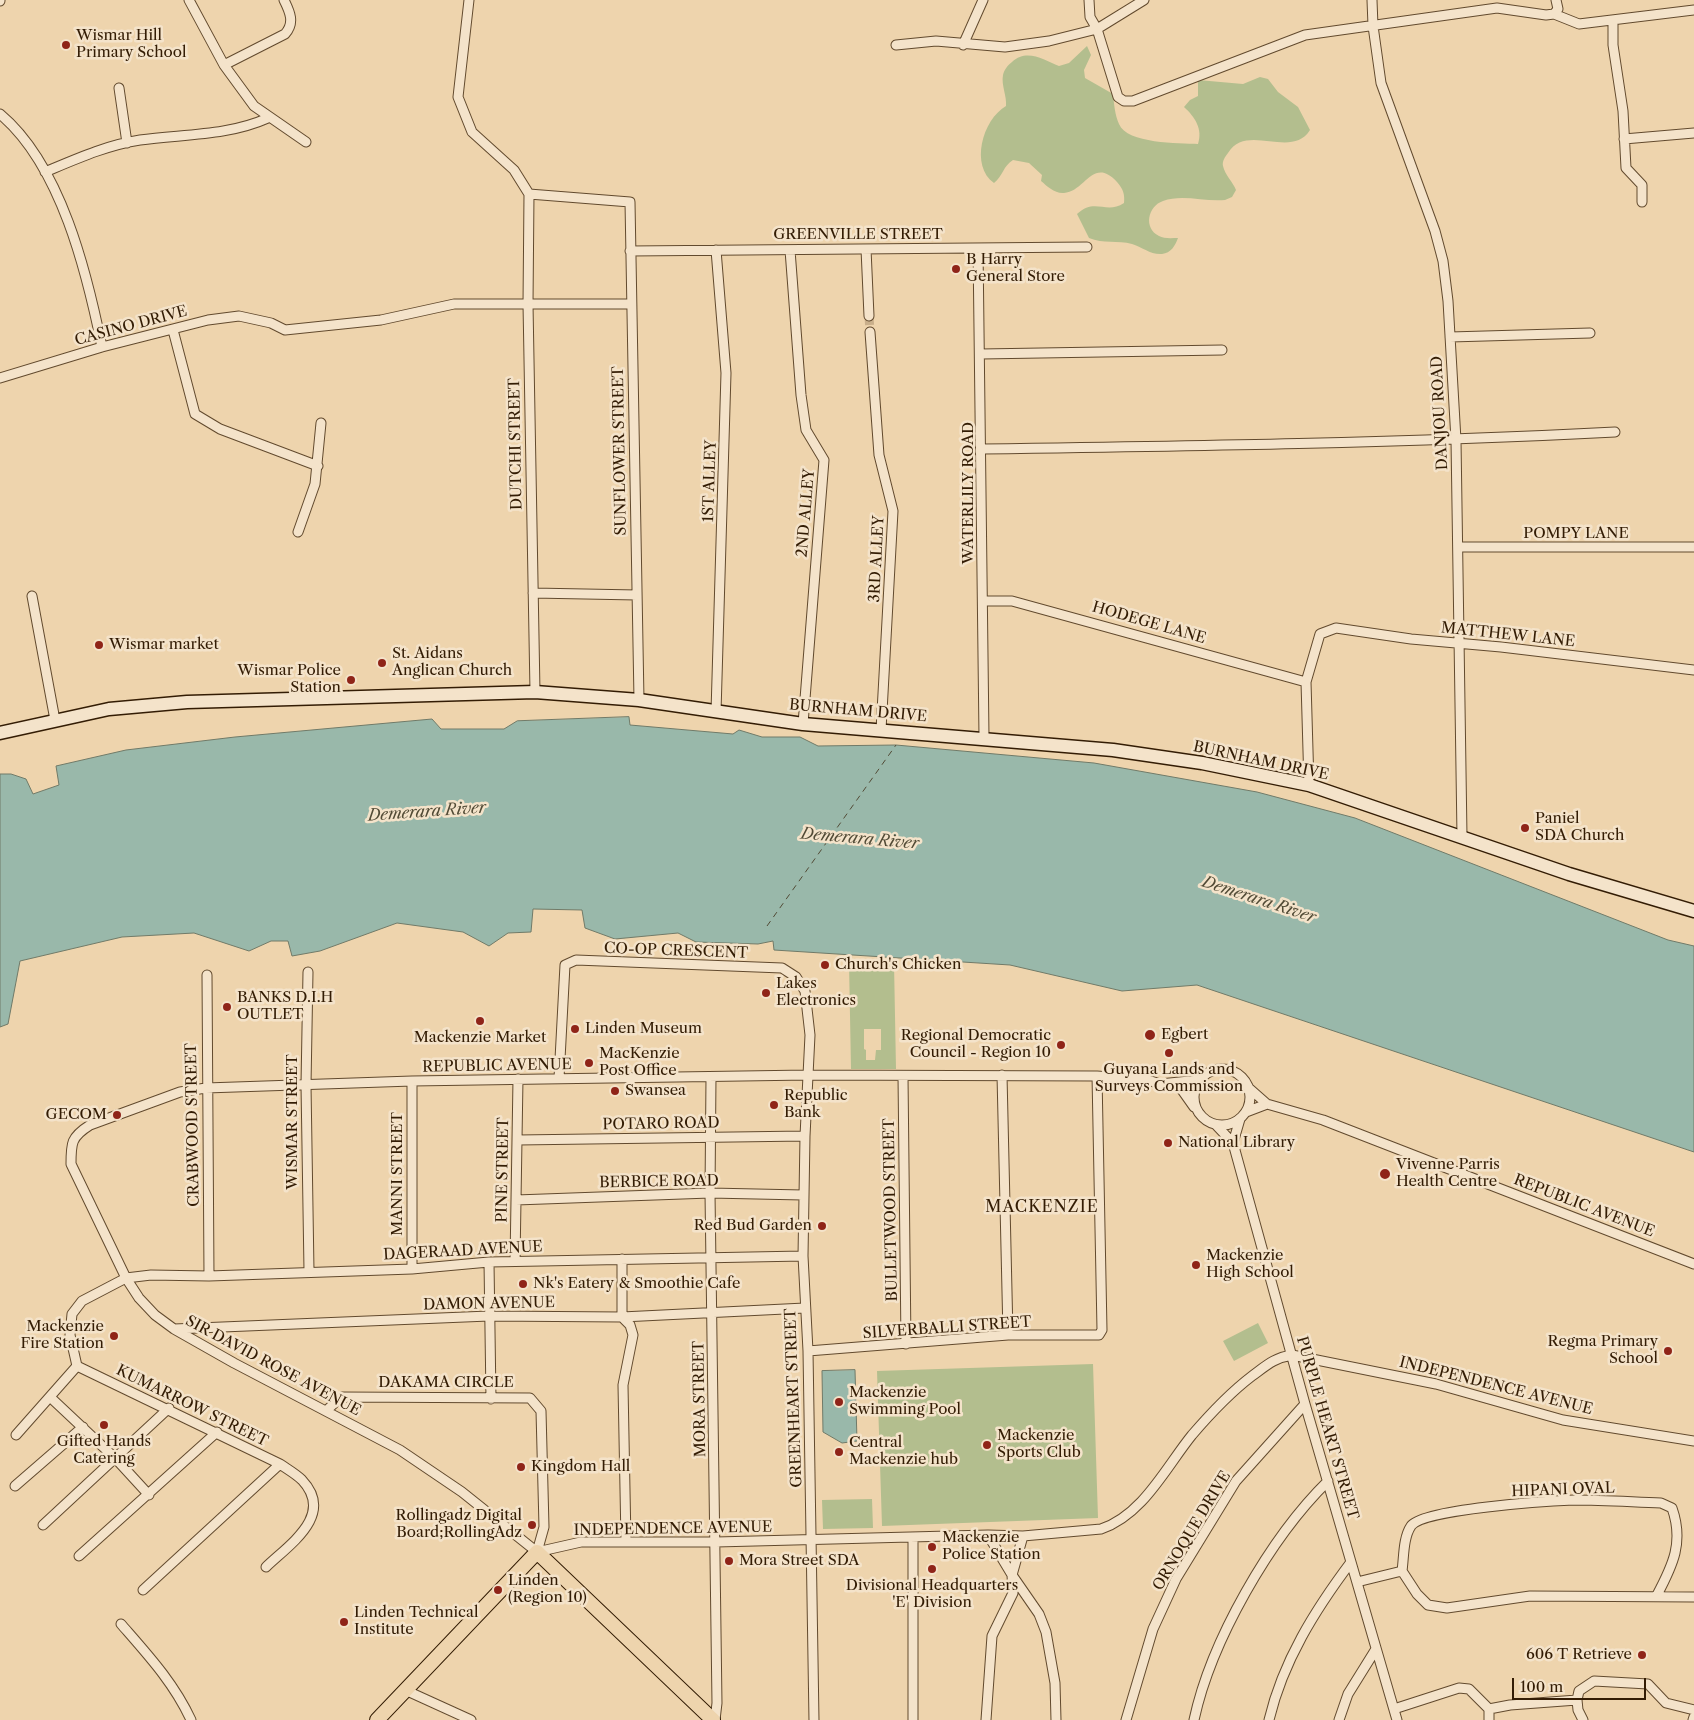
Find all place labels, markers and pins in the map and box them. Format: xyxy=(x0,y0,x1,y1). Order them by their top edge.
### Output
place label: Wismar Hill Primary School xyxy=(76,27,186,62)
marker: Wismar Hill Primary School xyxy=(60,39,72,51)
place label: B Harry General Store xyxy=(966,251,1065,286)
marker: B Harry General Store xyxy=(950,263,962,275)
place label: Wismar market xyxy=(109,636,219,654)
marker: Wismar market xyxy=(93,639,105,651)
place label: St. Aidans Anglican Church xyxy=(392,645,512,680)
marker: St. Aidans Anglican Church xyxy=(376,657,388,669)
place label: Wismar Police Station xyxy=(237,662,341,697)
marker: Wismar Police Station xyxy=(345,674,357,686)
place label: Paniel SDA Church xyxy=(1535,810,1624,845)
marker: Paniel SDA Church xyxy=(1519,822,1531,834)
place label: Church's Chicken xyxy=(835,956,961,974)
marker: Church's Chicken xyxy=(819,959,831,971)
place label: Lakes Electronics xyxy=(776,975,856,1010)
marker: Lakes Electronics xyxy=(760,987,772,999)
place label: BANKS D.I.H OUTLET xyxy=(237,989,333,1024)
marker: BANKS D.I.H OUTLET xyxy=(221,1001,233,1013)
marker: Mackenzie Market xyxy=(474,1015,486,1027)
place label: Linden Museum xyxy=(585,1020,702,1038)
marker: Linden Museum xyxy=(569,1023,581,1035)
place label: Egbert xyxy=(1161,1026,1208,1044)
place label: Regional Democratic Council - Region 10 xyxy=(901,1027,1051,1062)
marker: Egbert xyxy=(1143,1028,1157,1042)
place label: Mackenzie Market xyxy=(414,1029,546,1047)
marker: Regional Democratic Council - Region 10 xyxy=(1055,1039,1067,1051)
place label: MacKenzie Post Office xyxy=(599,1045,680,1080)
marker: Guyana Lands and Surveys Commission xyxy=(1163,1047,1175,1059)
marker: MacKenzie Post Office xyxy=(583,1057,595,1069)
place label: Guyana Lands and Surveys Commission xyxy=(1095,1061,1243,1096)
place label: Swansea xyxy=(625,1082,686,1100)
marker: Swansea xyxy=(609,1085,621,1097)
place label: Republic Bank xyxy=(784,1087,848,1122)
marker: Republic Bank xyxy=(768,1099,780,1111)
place label: GECOM xyxy=(46,1106,107,1124)
marker: GECOM xyxy=(111,1109,123,1121)
place label: National Library xyxy=(1178,1134,1295,1152)
marker: National Library xyxy=(1162,1137,1174,1149)
place label: Vivenne Parris Health Centre xyxy=(1396,1156,1500,1191)
marker: Vivenne Parris Health Centre xyxy=(1378,1167,1392,1181)
place label: Red Bud Garden xyxy=(694,1217,812,1235)
marker: Red Bud Garden xyxy=(816,1220,828,1232)
place label: Mackenzie High School xyxy=(1206,1247,1294,1282)
marker: Mackenzie High School xyxy=(1190,1259,1202,1271)
place label: Nk's Eatery & Smoothie Cafe xyxy=(533,1275,740,1293)
marker: Nk's Eatery & Smoothie Cafe xyxy=(517,1278,529,1290)
place label: Mackenzie Fire Station xyxy=(21,1318,104,1353)
marker: Mackenzie Fire Station xyxy=(108,1330,120,1342)
place label: Regma Primary School xyxy=(1548,1333,1658,1368)
marker: Regma Primary School xyxy=(1662,1345,1674,1357)
place label: Mackenzie Swimming Pool xyxy=(849,1384,961,1419)
marker: Mackenzie Swimming Pool xyxy=(833,1396,845,1408)
marker: Gifted Hands Catering xyxy=(98,1419,110,1431)
place label: Mackenzie Sports Club xyxy=(997,1427,1081,1462)
place label: Gifted Hands Catering xyxy=(57,1433,151,1468)
place label: Central Mackenzie hub xyxy=(849,1434,958,1469)
marker: Mackenzie Sports Club xyxy=(981,1439,993,1451)
marker: Central Mackenzie hub xyxy=(833,1446,845,1458)
place label: Kingdom Hall xyxy=(531,1458,630,1476)
marker: Kingdom Hall xyxy=(515,1461,527,1473)
place label: Rollingadz Digital Board;RollingAdz xyxy=(396,1507,522,1542)
marker: Rollingadz Digital Board;RollingAdz xyxy=(526,1519,538,1531)
place label: Mackenzie Police Station xyxy=(942,1529,1041,1564)
marker: Mackenzie Police Station xyxy=(926,1541,938,1553)
place label: Mora Street SDA xyxy=(739,1552,859,1570)
marker: Mora Street SDA xyxy=(723,1555,735,1567)
marker: Divisional Headquarters 'E' Division xyxy=(926,1563,938,1575)
place label: Linden (Region 10) xyxy=(508,1572,587,1607)
place label: Divisional Headquarters 'E' Division xyxy=(846,1577,1018,1612)
marker: Linden (Region 10) xyxy=(492,1584,504,1596)
place label: Linden Technical Institute xyxy=(354,1604,478,1639)
marker: Linden Technical Institute xyxy=(338,1616,350,1628)
place label: 606 T Retrieve xyxy=(1526,1646,1632,1664)
marker: 606 T Retrieve xyxy=(1636,1649,1648,1661)

